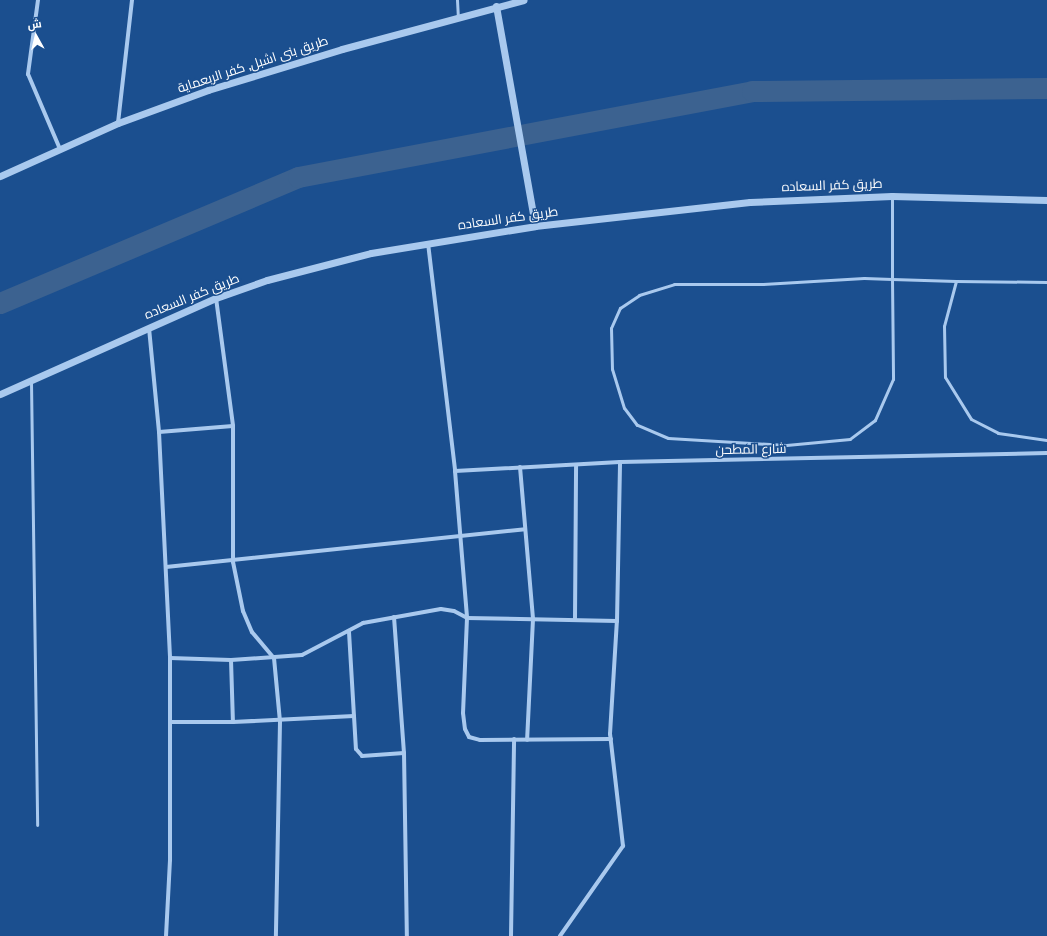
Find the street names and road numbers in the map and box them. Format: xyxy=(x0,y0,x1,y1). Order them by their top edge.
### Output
street label: طريق بنى اشبل, كفر الربعماية xyxy=(175,33,331,97)
street label: طريق كفر السعاده xyxy=(781,176,883,196)
street label: طريق كفر السعاده xyxy=(457,204,559,234)
street label: طريق كفر السعاده xyxy=(142,271,242,323)
street label: شارع المطحن xyxy=(715,442,787,458)

